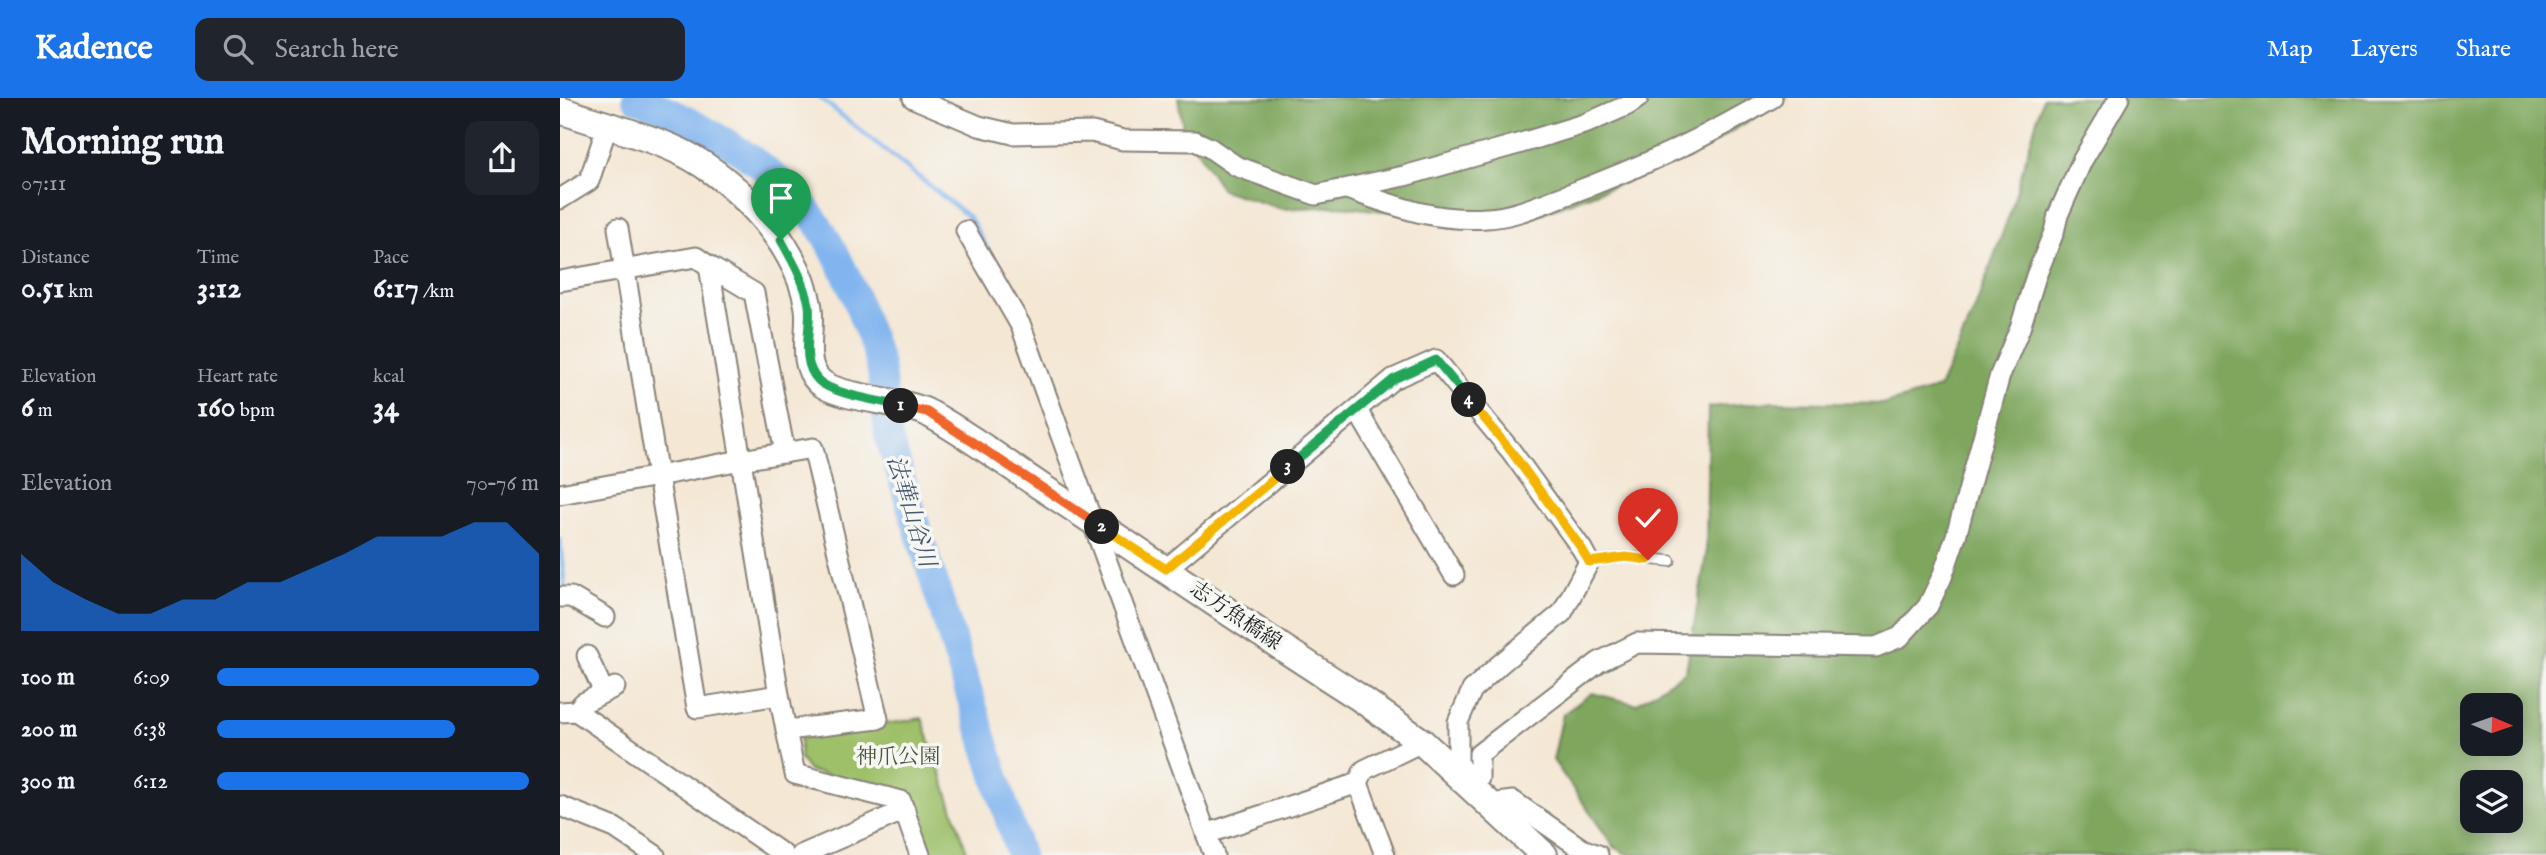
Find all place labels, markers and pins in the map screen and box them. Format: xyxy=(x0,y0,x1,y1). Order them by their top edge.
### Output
pin xyxy=(751,168,811,240)
pin: 4 xyxy=(1452,382,1486,418)
pin: 1 xyxy=(884,388,918,424)
pin: 3 xyxy=(1270,450,1306,484)
pin xyxy=(1618,488,1678,560)
pin: 2 xyxy=(1084,510,1120,544)

